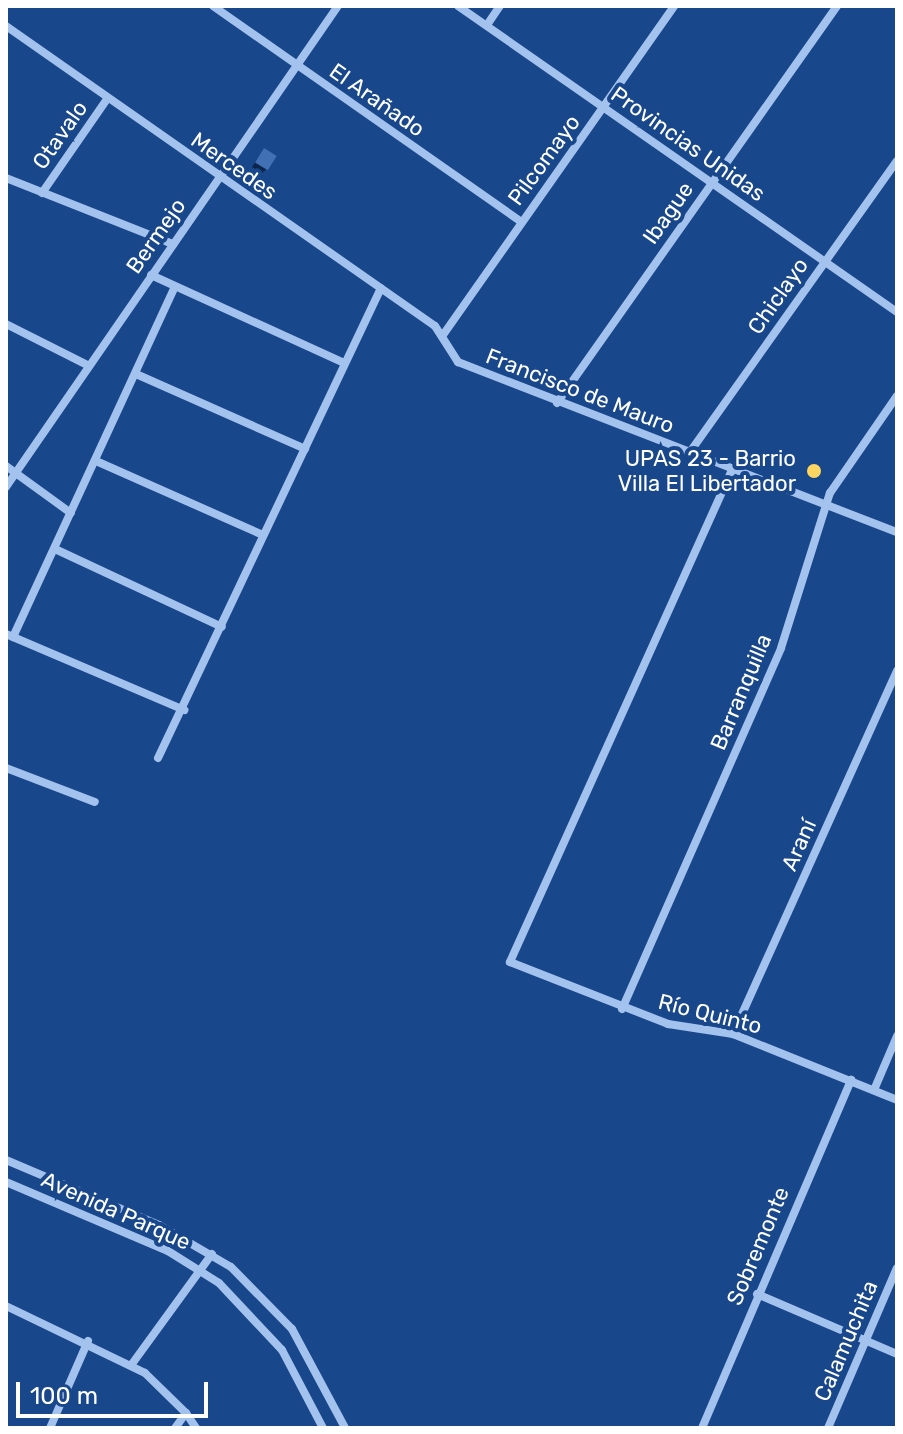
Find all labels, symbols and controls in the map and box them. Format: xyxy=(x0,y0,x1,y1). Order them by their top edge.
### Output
street label: El Arañado xyxy=(324,58,430,142)
street label: Provincias Unidas xyxy=(606,81,770,207)
street label: Otavalo xyxy=(27,96,93,174)
street label: Pilcomayo xyxy=(502,110,586,210)
street label: Mercedes xyxy=(186,127,282,205)
street label: Ibague xyxy=(637,177,699,249)
street label: Bermejo xyxy=(121,193,191,279)
street label: Chiclayo xyxy=(742,253,814,339)
street label: Francisco de Mauro xyxy=(482,343,678,439)
place label: UPAS 23 - Barrio Villa El Libertador xyxy=(618,445,796,496)
marker: UPAS 23 - Barrio Villa El Libertador xyxy=(803,460,825,482)
street label: Barranquilla xyxy=(705,630,777,754)
street label: Araní xyxy=(776,815,822,875)
street label: Río Quinto xyxy=(656,988,764,1040)
street label: Avenida Parque xyxy=(37,1166,195,1256)
street label: Sobremonte xyxy=(721,1183,795,1309)
street label: Calamuchita xyxy=(809,1277,883,1405)
scale bar xyxy=(20,1366,212,1416)
text: 100 m xyxy=(30,1382,98,1410)

